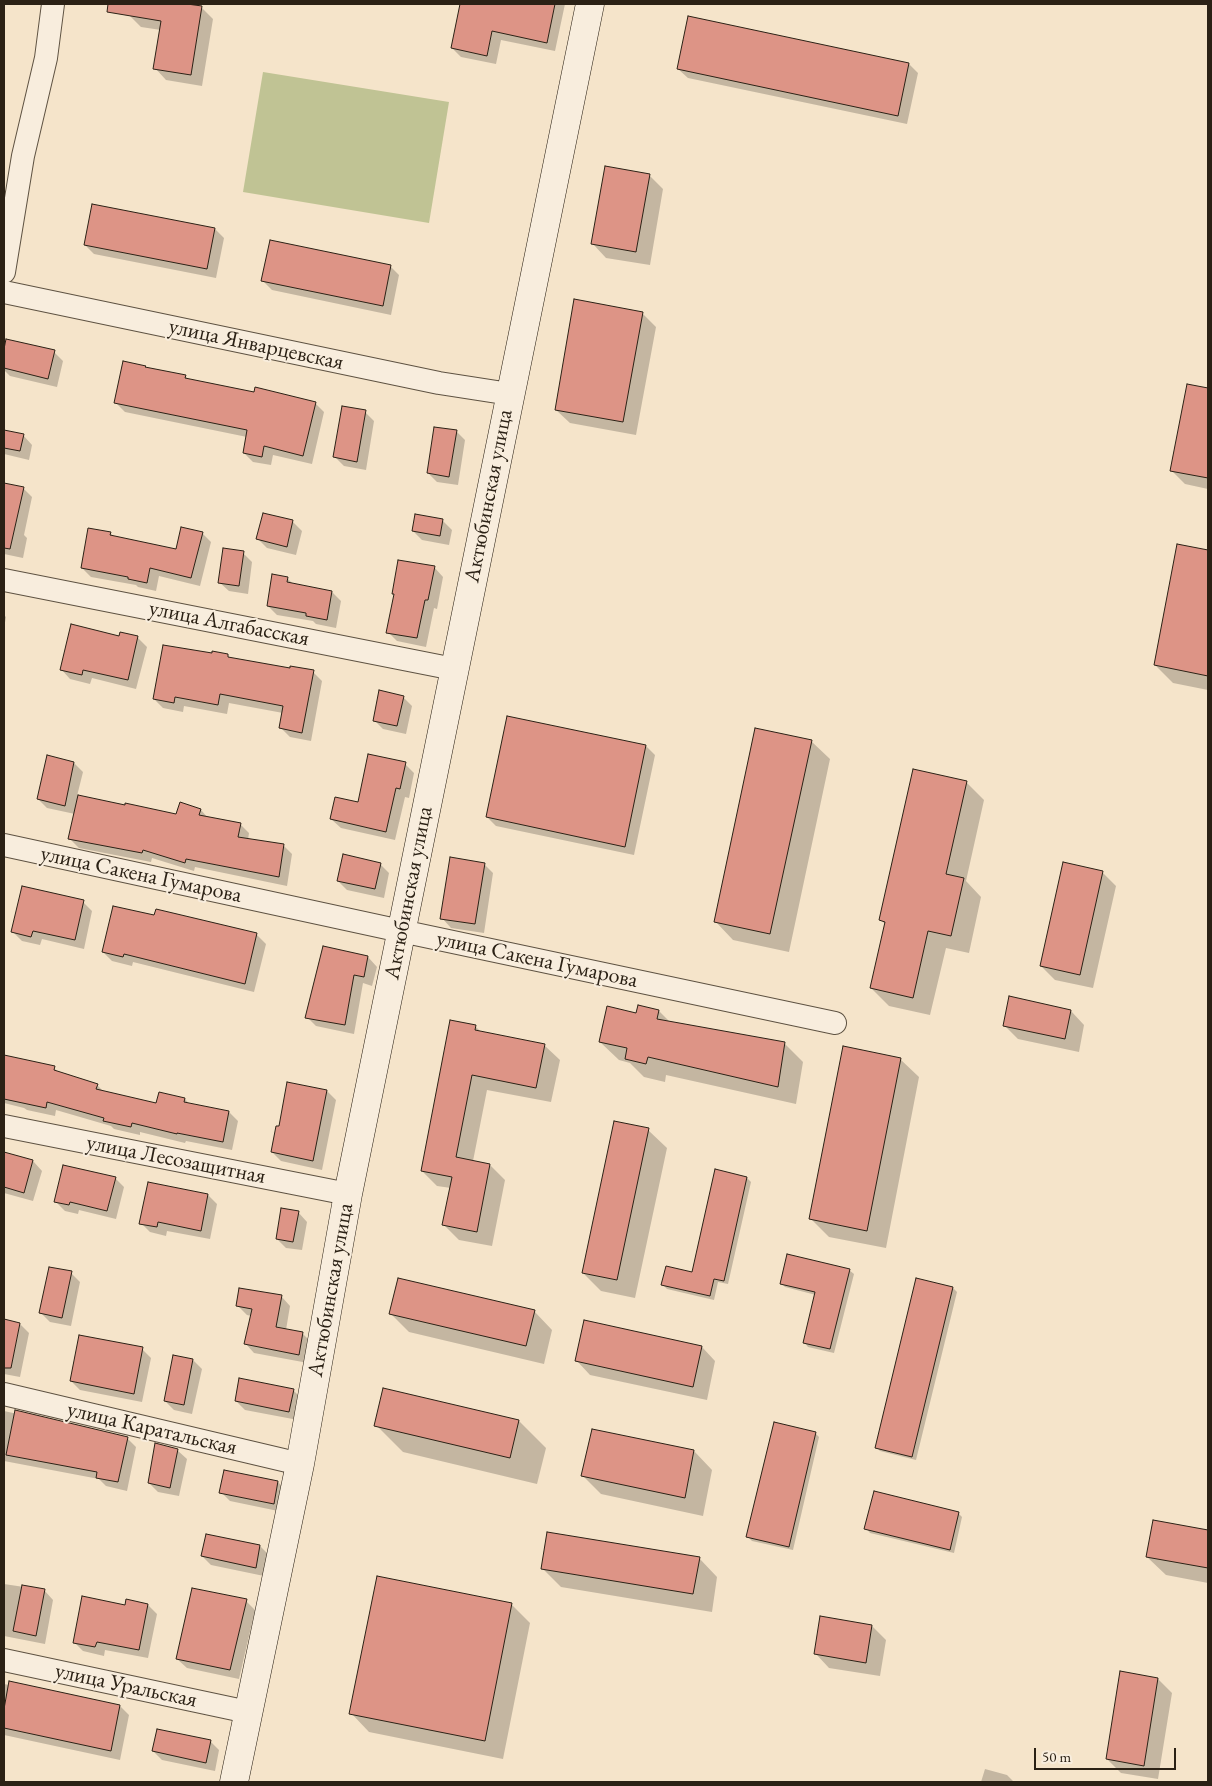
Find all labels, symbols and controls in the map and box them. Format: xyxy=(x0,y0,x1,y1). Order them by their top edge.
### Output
street label: улица Январцевская xyxy=(166,314,346,376)
street label: Актюбинская улица xyxy=(459,407,519,585)
street label: улица Алгабасская xyxy=(147,596,311,652)
street label: Актюбинская улица xyxy=(379,804,439,982)
street label: улица Сакена Гумарова xyxy=(38,841,244,909)
street label: улица Сакена Гумарова xyxy=(434,926,640,994)
street label: улица Лесозащитная xyxy=(84,1130,268,1190)
street label: Актюбинская улица xyxy=(303,1201,359,1379)
street label: улица Каратальская xyxy=(64,1397,240,1461)
street label: улица Уральская xyxy=(53,1658,199,1714)
scale bar xyxy=(1037,1738,1180,1770)
text: 50 m xyxy=(1042,1747,1071,1766)

